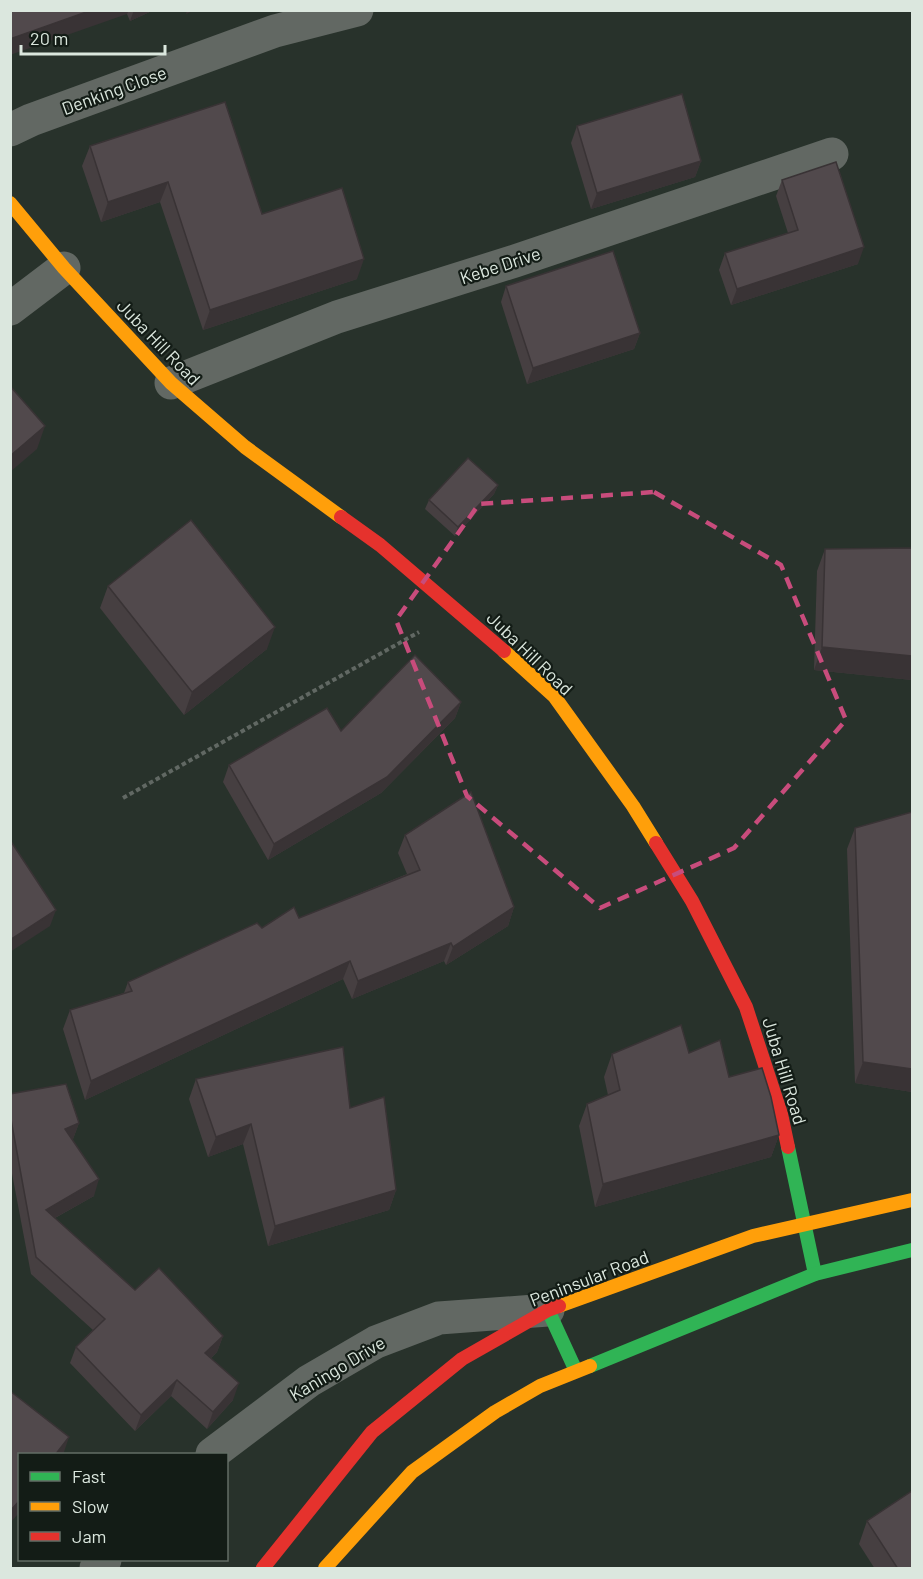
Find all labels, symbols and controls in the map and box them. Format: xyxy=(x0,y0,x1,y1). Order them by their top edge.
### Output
scale bar xyxy=(21,18,165,56)
text: 20 m xyxy=(30,27,68,49)
street label: Denking Close xyxy=(59,61,169,119)
street label: Kebe Drive xyxy=(457,242,543,288)
street label: Juba Hill Road xyxy=(113,295,205,389)
street label: Juba Hill Road xyxy=(483,607,577,699)
street label: Juba Hill Road xyxy=(758,1015,812,1127)
street label: Peninsular Road xyxy=(526,1245,652,1311)
street label: Kaningo Drive xyxy=(285,1331,389,1405)
legend xyxy=(18,1453,228,1561)
text: Fast xyxy=(72,1465,106,1487)
text: Slow xyxy=(72,1495,109,1517)
text: Jam xyxy=(72,1525,106,1547)

